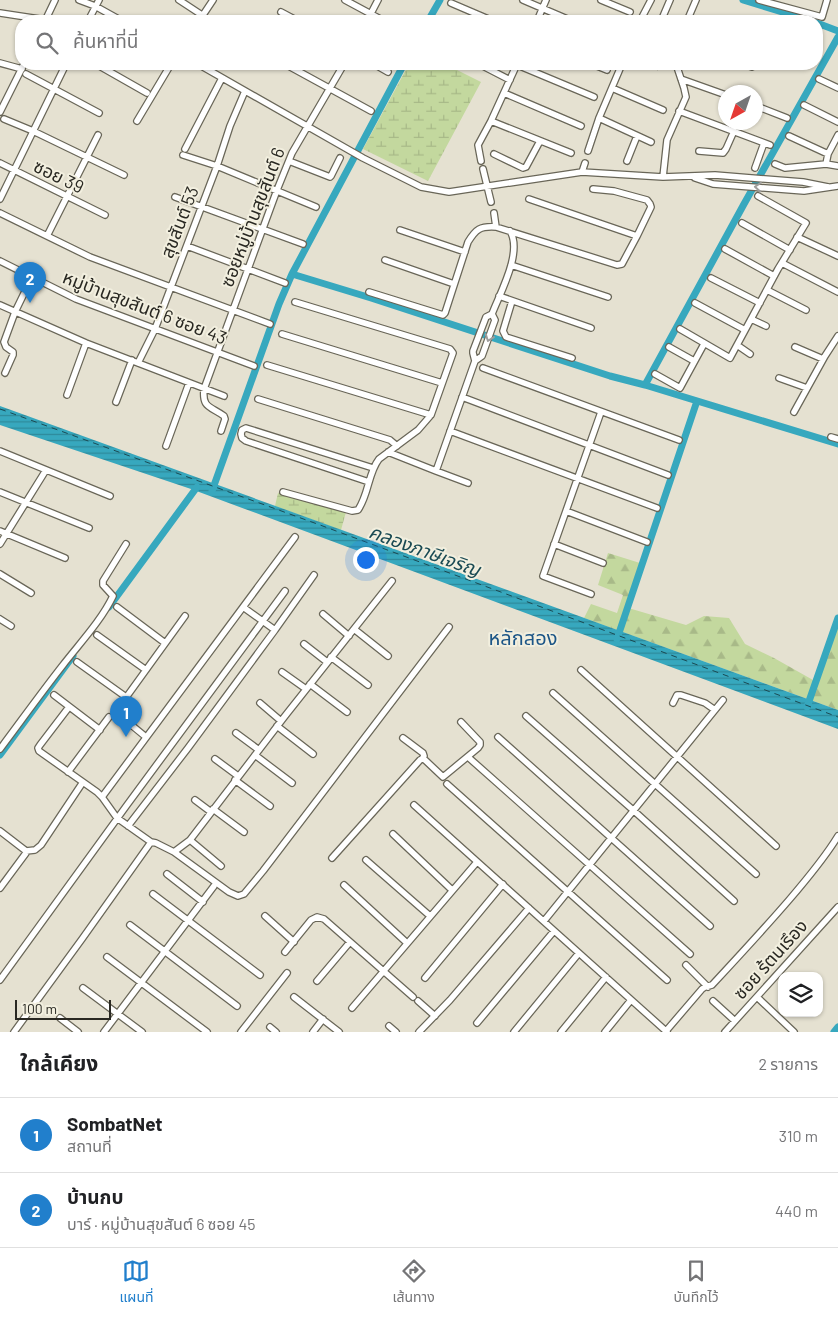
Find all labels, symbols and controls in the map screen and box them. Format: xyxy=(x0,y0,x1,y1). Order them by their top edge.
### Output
search box xyxy=(15,15,823,70)
icon: search xyxy=(33,29,61,57)
text: ค้นหาที่นี่ xyxy=(73,29,138,52)
north arrow xyxy=(718,85,763,130)
street label: ซอยหมู่บ้านสุขสันต์ 6 xyxy=(215,144,291,291)
street label: ซอย 39 xyxy=(30,154,88,198)
one-way arrow xyxy=(754,182,762,193)
street label: สุขสันต์ 53 xyxy=(155,183,204,261)
pin: 2 xyxy=(14,262,46,303)
street label: หมู่บ้านสุขสันต์ 6 ซอย 43 xyxy=(59,266,230,350)
one-way arrow xyxy=(485,333,495,341)
water label: คลองภาษีเจริญ xyxy=(366,519,485,581)
your location xyxy=(353,547,379,573)
district label: หลักสอง xyxy=(489,625,557,649)
pin: 1 xyxy=(110,696,142,737)
street label: ซอย ร้ตนเรึอง xyxy=(728,915,812,1003)
map controls xyxy=(778,972,823,1017)
button: layers xyxy=(778,972,823,1017)
scale bar xyxy=(15,997,111,1020)
text: 100 m xyxy=(22,1000,57,1017)
text: ใกล้เคียง xyxy=(20,1050,98,1075)
text: 2 รายการ xyxy=(759,1054,818,1073)
text: SombatNet xyxy=(67,1112,163,1135)
text: 1 xyxy=(33,1126,39,1145)
text: 310 m xyxy=(779,1126,818,1145)
text: สถานที่ xyxy=(67,1136,112,1155)
text: บ้านกบ xyxy=(67,1185,124,1208)
text: 2 xyxy=(32,1201,40,1220)
text: 440 m xyxy=(775,1201,818,1220)
text: บาร์ · หมู่บ้านสุขสันต์ 6 ซอย 45 xyxy=(67,1214,255,1233)
tab: แผนที่ xyxy=(119,1257,154,1308)
tab: เส้นทาง xyxy=(392,1257,435,1308)
tab: บันทึกไว้ xyxy=(674,1257,719,1308)

